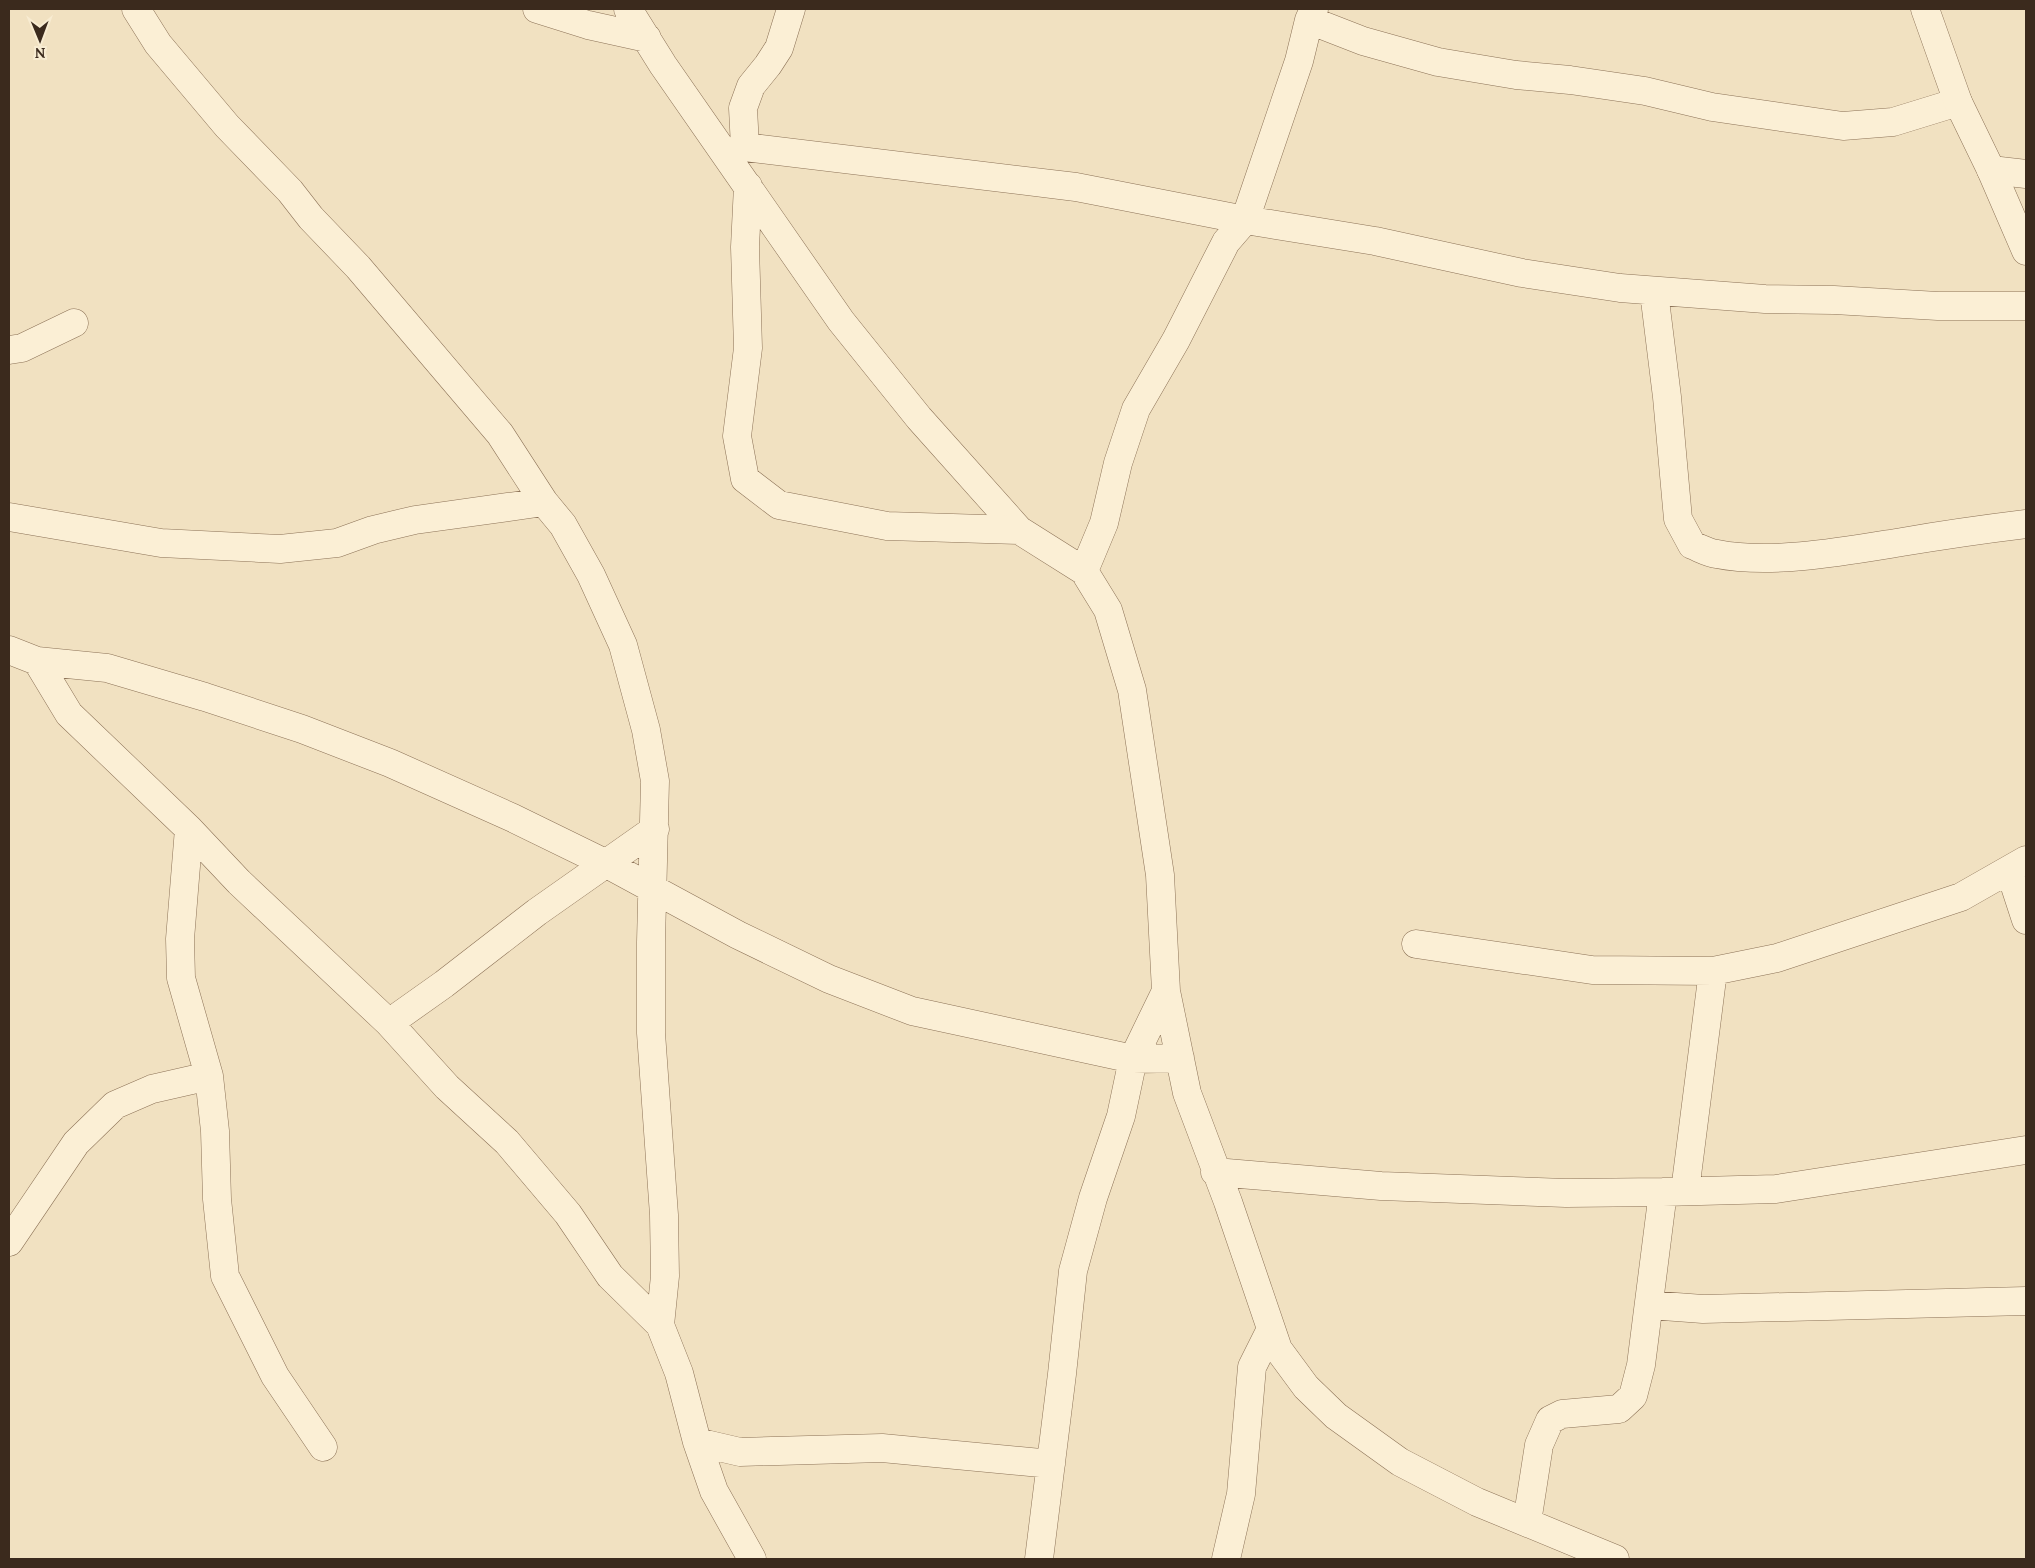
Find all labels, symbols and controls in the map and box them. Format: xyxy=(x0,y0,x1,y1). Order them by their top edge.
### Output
north arrow xyxy=(15,15,65,65)
text: N xyxy=(34,44,46,62)

